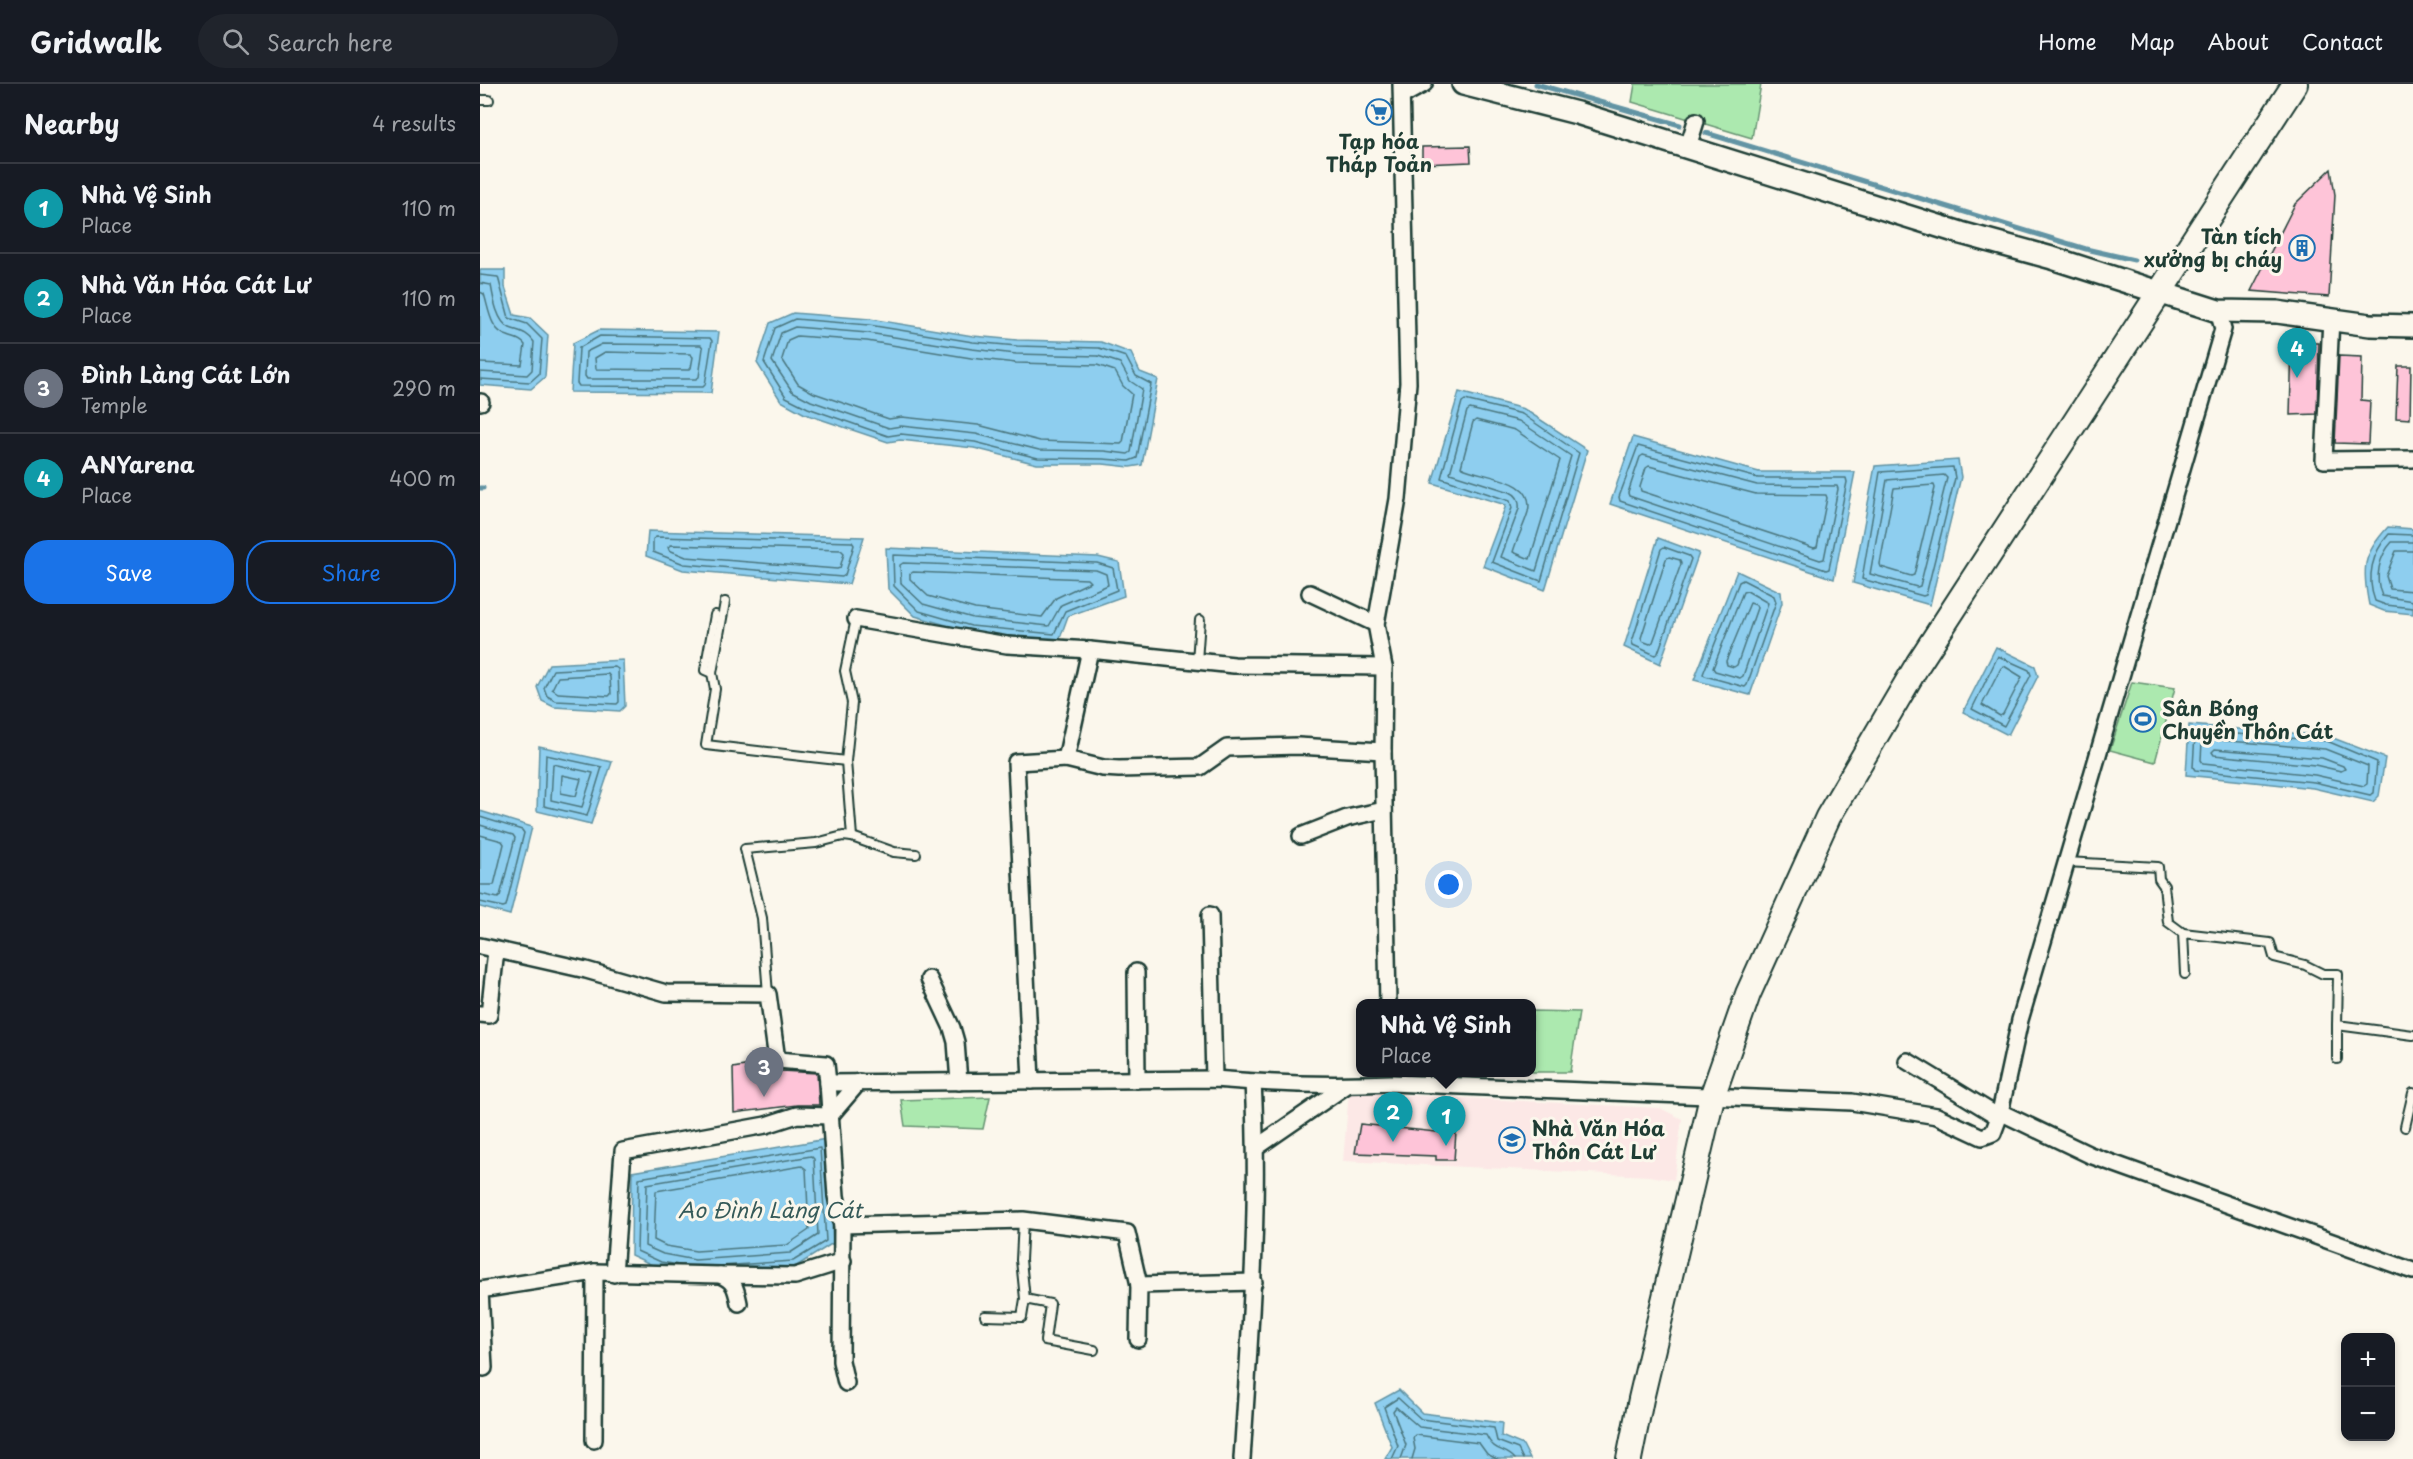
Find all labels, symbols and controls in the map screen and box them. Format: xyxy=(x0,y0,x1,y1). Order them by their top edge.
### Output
search box xyxy=(198,14,618,68)
text: Gridwalk xyxy=(30,20,162,63)
icon: search xyxy=(219,25,252,58)
text: Search here xyxy=(267,25,393,58)
text: Home xyxy=(2038,25,2097,57)
text: Map xyxy=(2130,25,2175,57)
text: About xyxy=(2208,25,2269,57)
text: Contact xyxy=(2302,25,2383,57)
supermarket icon: Tạp hóa Tháp Toản xyxy=(1364,97,1394,127)
text: Nearby xyxy=(24,104,119,143)
text: 4 results xyxy=(372,108,456,138)
place label: Tạp hóa Tháp Toản xyxy=(1326,126,1432,179)
text: Nhà Vệ Sinh xyxy=(81,177,212,210)
text: 1 xyxy=(39,193,48,223)
text: 110 m xyxy=(402,193,456,223)
text: Place xyxy=(81,210,132,240)
place label: Tàn tích xưởng bị cháy xyxy=(2144,221,2282,274)
building icon: Tàn tích xưởng bị cháy xyxy=(2287,233,2317,263)
text: Nhà Văn Hóa Cát Lư xyxy=(81,267,311,300)
text: 2 xyxy=(36,283,51,313)
text: 110 m xyxy=(402,283,456,313)
text: Place xyxy=(81,300,132,330)
pin: 4 xyxy=(2278,328,2316,378)
text: Đình Làng Cát Lớn xyxy=(81,357,290,390)
text: 3 xyxy=(37,373,50,403)
text: 290 m xyxy=(392,373,456,403)
text: Temple xyxy=(81,390,148,420)
text: ANYarena xyxy=(81,447,195,480)
text: 4 xyxy=(37,463,50,493)
text: 400 m xyxy=(389,463,456,493)
text: Place xyxy=(81,480,132,510)
button: Save xyxy=(24,540,234,604)
button: Share xyxy=(246,540,456,604)
place label: Sân Bóng Chuyền Thôn Cát xyxy=(2162,693,2334,746)
sports icon: Sân Bóng Chuyền Thôn Cát xyxy=(2128,704,2158,734)
your location xyxy=(1434,870,1463,899)
popup xyxy=(1356,999,1536,1077)
text: Nhà Vệ Sinh xyxy=(1381,1007,1511,1040)
text: Place xyxy=(1381,1040,1432,1070)
pin: 3 xyxy=(744,1048,784,1097)
pin: 2 xyxy=(1374,1092,1412,1142)
pin: 1 xyxy=(1426,1096,1466,1146)
place label: Nhà Văn Hóa Thôn Cát Lư xyxy=(1532,1113,1665,1166)
school or university icon: Nhà Văn Hóa Thôn Cát Lư xyxy=(1497,1125,1527,1155)
water label: Ao Đình Làng Cát xyxy=(678,1193,864,1225)
map controls xyxy=(2341,1333,2395,1441)
button: + xyxy=(2341,1333,2395,1387)
button: − xyxy=(2341,1387,2395,1441)

